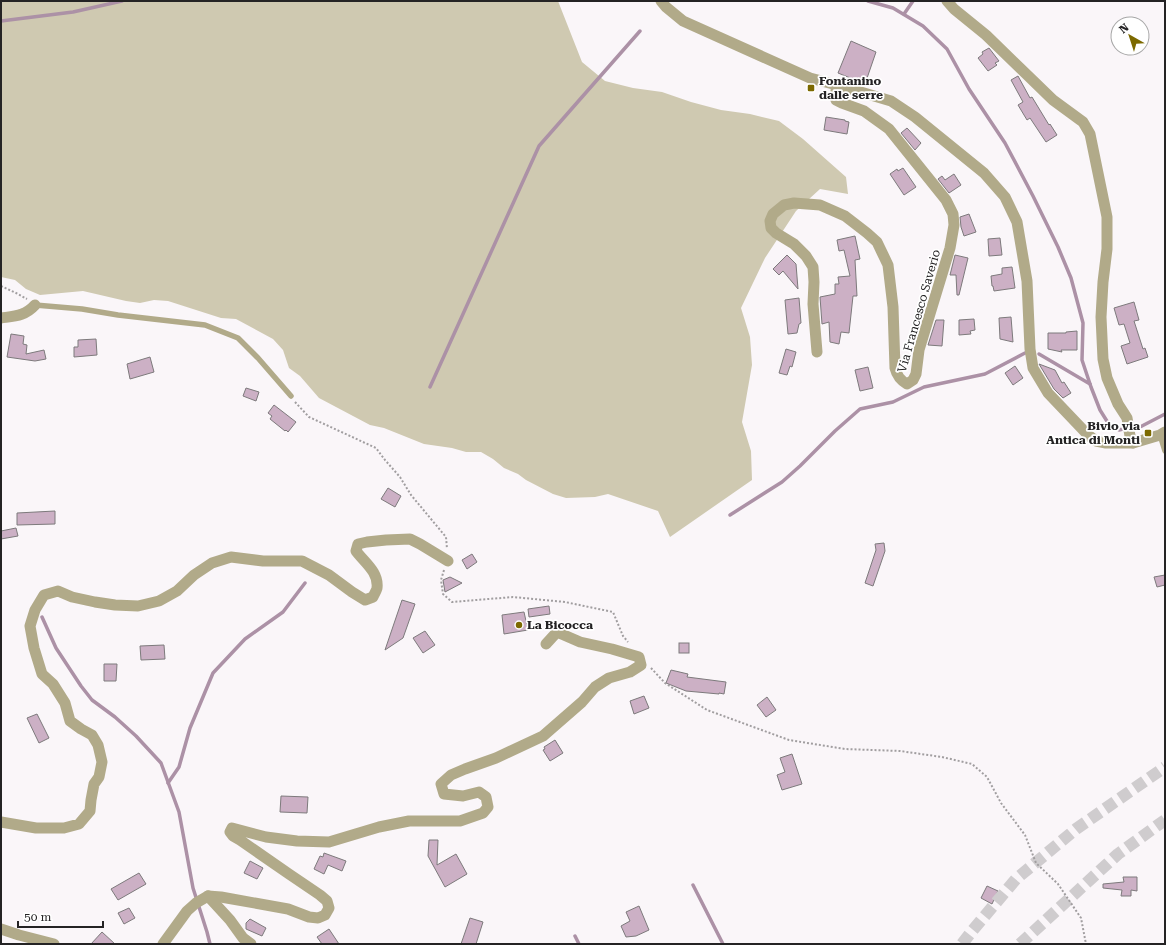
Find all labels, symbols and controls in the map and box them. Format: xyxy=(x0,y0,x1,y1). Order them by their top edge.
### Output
north arrow xyxy=(1110,16,1150,56)
text: N xyxy=(1117,21,1132,36)
place label: Fontanino dalle serre xyxy=(819,74,883,102)
marker: Fontanino dalle serre xyxy=(806,83,816,93)
street label: Via Francesco Saverio xyxy=(895,248,943,374)
place label: Bivio via Antica di Monti xyxy=(1046,419,1140,447)
marker: Bivio via Antica di Monti xyxy=(1143,428,1153,438)
place label: La Bicocca xyxy=(527,618,593,632)
marker: La Bicocca xyxy=(514,620,524,630)
scale bar xyxy=(18,903,103,929)
text: 50 m xyxy=(24,910,51,924)

